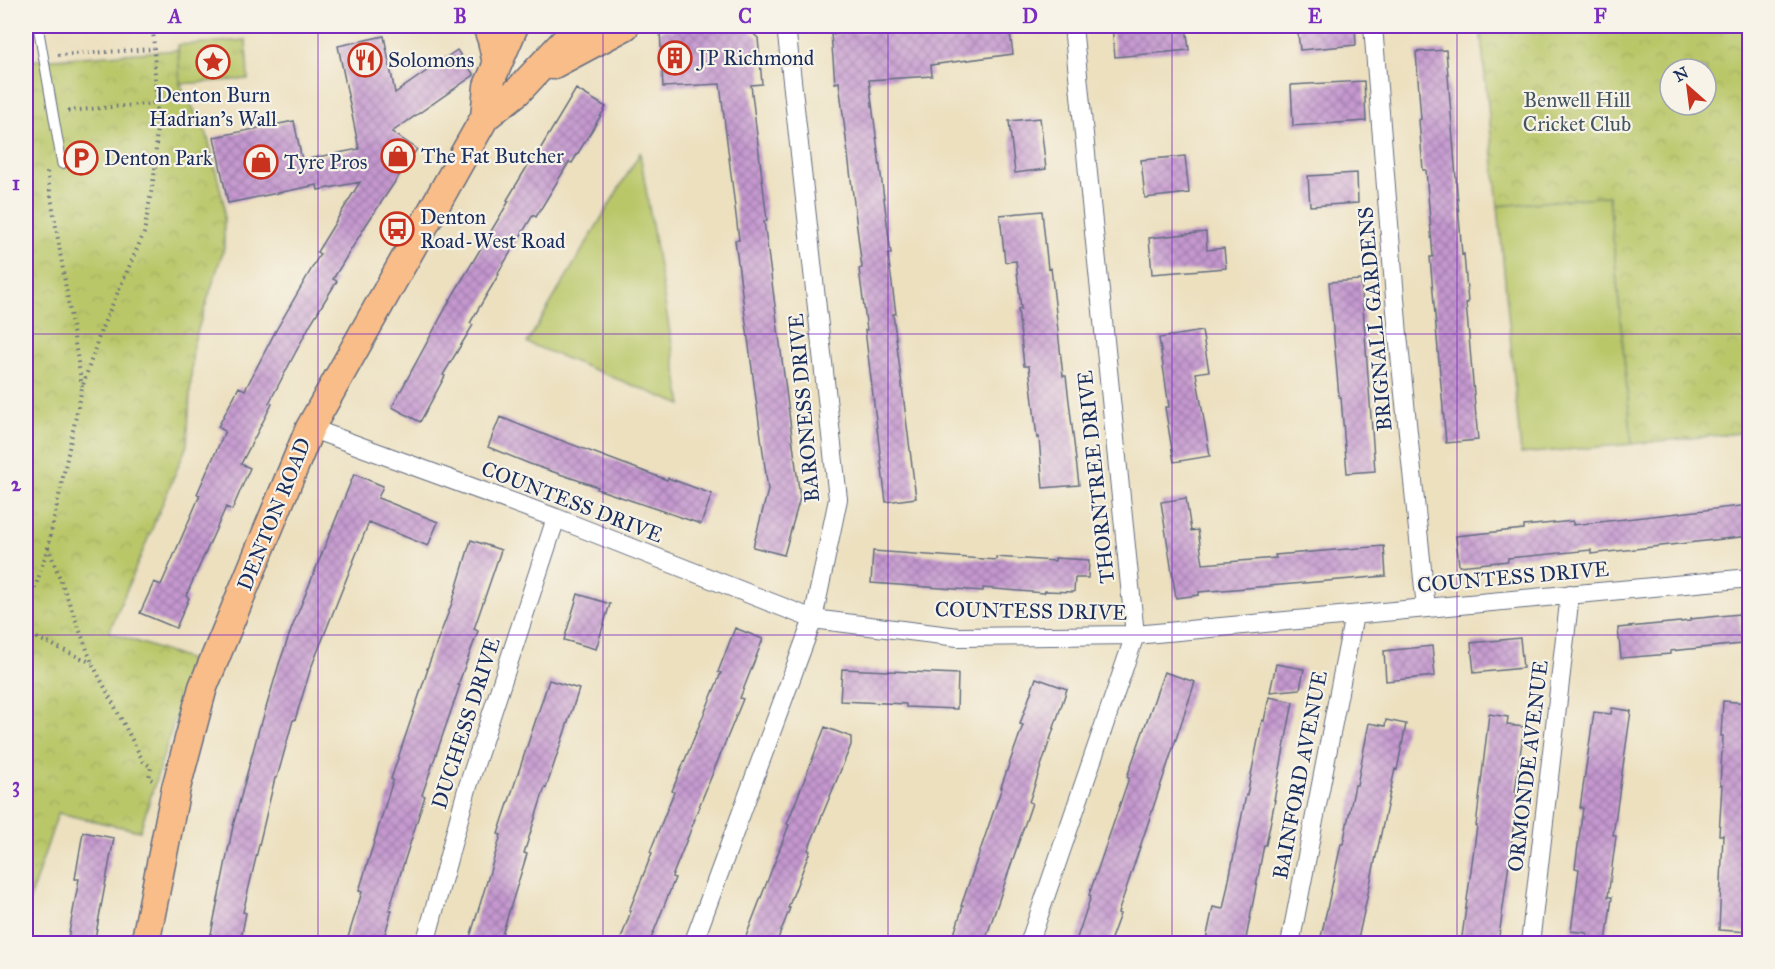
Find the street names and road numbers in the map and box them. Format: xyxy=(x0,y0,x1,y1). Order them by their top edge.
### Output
street label: BRIGNALL GARDENS xyxy=(1352,206,1398,432)
street label: BARONESS DRIVE xyxy=(783,313,825,503)
street label: THORNTREE DRIVE xyxy=(1072,369,1120,585)
street label: DENTON ROAD xyxy=(232,434,316,594)
street label: COUNTESS DRIVE xyxy=(478,455,666,549)
street label: COUNTESS DRIVE xyxy=(1416,556,1610,598)
street label: COUNTESS DRIVE xyxy=(935,596,1127,626)
street label: DUCHESS DRIVE xyxy=(426,634,506,812)
street label: ORMONDE AVENUE xyxy=(1502,659,1554,873)
street label: BAINFORD AVENUE xyxy=(1267,669,1333,881)

